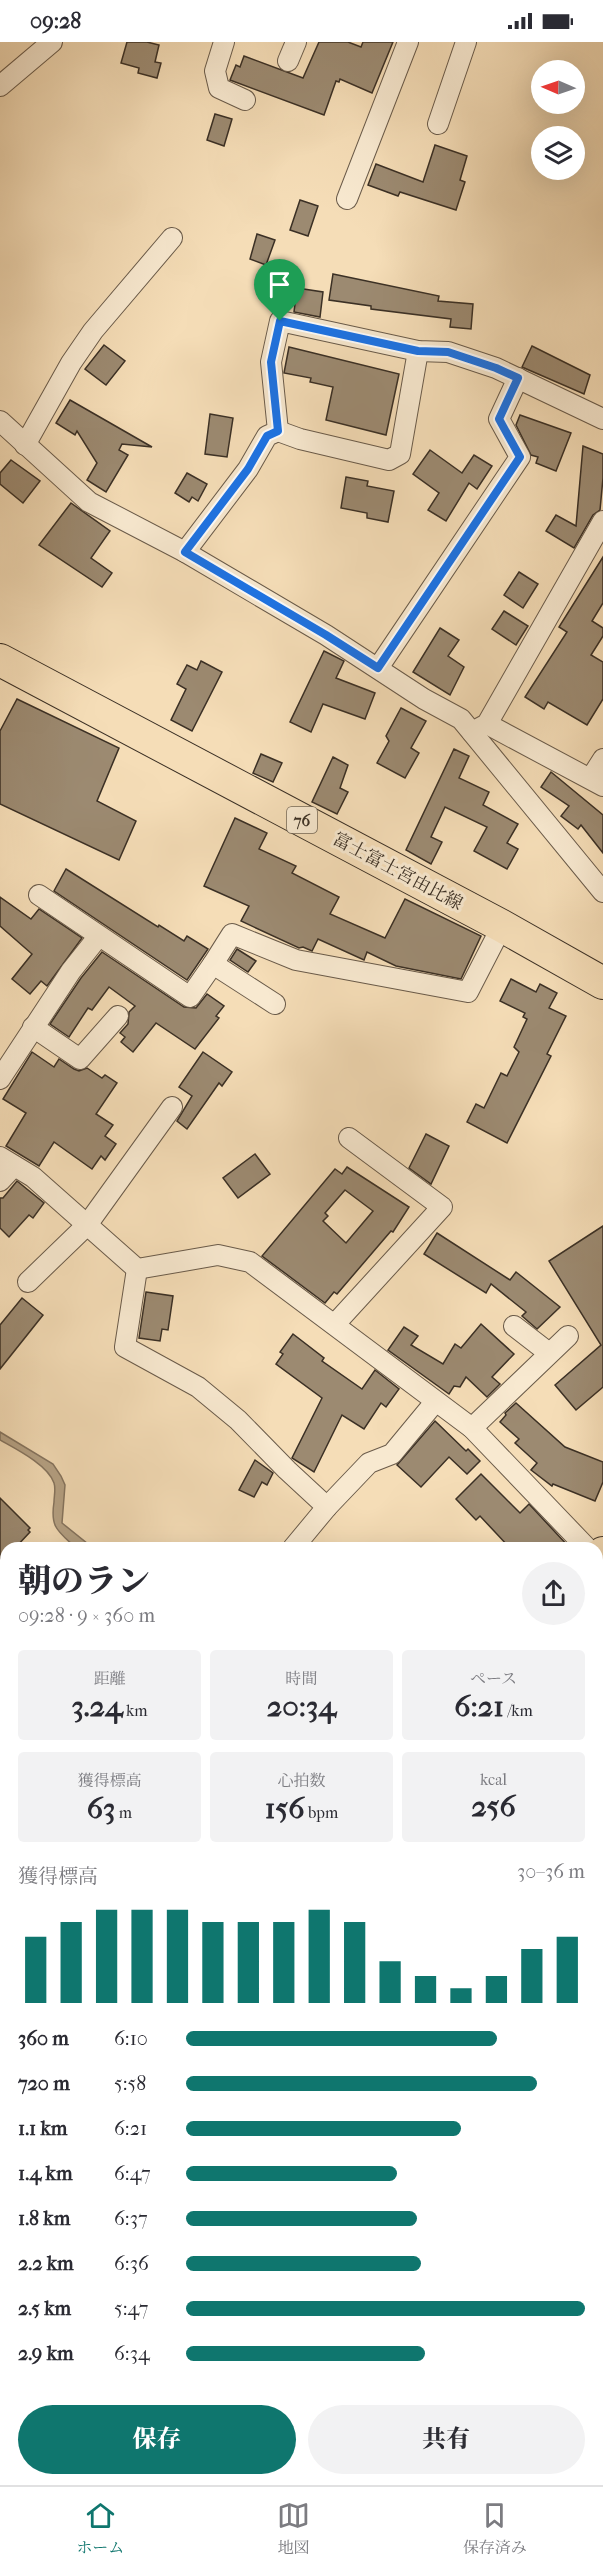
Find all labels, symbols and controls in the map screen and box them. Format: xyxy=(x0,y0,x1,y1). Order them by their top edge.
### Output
text: 09:28 xyxy=(30,8,81,34)
north arrow xyxy=(531,60,585,114)
map controls xyxy=(531,60,585,180)
button: layers xyxy=(531,126,585,180)
pin xyxy=(254,259,305,321)
icon: arrive xyxy=(263,268,296,301)
road number: 76 xyxy=(287,807,317,833)
street label: 富士富士宮由比線 xyxy=(329,828,466,915)
text: 朝のラン xyxy=(18,1562,150,1601)
button: share xyxy=(522,1562,585,1625)
text: 09:28 · 9 × 360 m xyxy=(18,1604,155,1627)
text: 距離 xyxy=(93,1669,126,1688)
text: 時間 xyxy=(285,1669,318,1688)
text: ペース xyxy=(470,1669,517,1688)
text: 3.24 xyxy=(71,1689,123,1724)
text: 20:34 xyxy=(267,1689,336,1724)
text: 6:21 xyxy=(454,1689,504,1724)
text: km xyxy=(123,1701,148,1720)
text: /km xyxy=(504,1701,533,1720)
text: kcal xyxy=(480,1770,507,1789)
text: 獲得標高 xyxy=(77,1771,142,1790)
text: 心拍数 xyxy=(277,1771,326,1790)
text: 256 xyxy=(471,1789,516,1824)
text: 63 xyxy=(87,1791,115,1826)
text: 156 xyxy=(265,1791,305,1826)
text: m xyxy=(115,1803,132,1822)
text: bpm xyxy=(305,1803,338,1822)
text: 30–36 m xyxy=(517,1860,585,1883)
text: 獲得標高 xyxy=(18,1865,98,1888)
text: 360 m xyxy=(18,2027,69,2050)
text: 6:10 xyxy=(114,2027,148,2050)
text: 720 m xyxy=(18,2072,70,2095)
text: 5:58 xyxy=(114,2072,146,2095)
text: 1.1 km xyxy=(18,2117,67,2140)
text: 6:21 xyxy=(114,2117,147,2140)
text: 1.4 km xyxy=(18,2162,73,2185)
text: 6:47 xyxy=(114,2162,151,2185)
text: 1.8 km xyxy=(18,2207,70,2230)
text: 6:37 xyxy=(114,2207,148,2230)
text: 2.2 km xyxy=(18,2252,74,2275)
text: 6:36 xyxy=(114,2252,149,2275)
text: 2.5 km xyxy=(18,2297,71,2320)
text: 5:47 xyxy=(114,2297,148,2320)
text: 2.9 km xyxy=(18,2342,74,2365)
text: 6:34 xyxy=(114,2342,150,2365)
button: 保存 xyxy=(18,2405,296,2474)
button: 共有 xyxy=(308,2405,585,2474)
tab: ホーム xyxy=(76,2499,124,2558)
tab: 地図 xyxy=(277,2499,310,2558)
tab: 保存済み xyxy=(463,2499,527,2558)

